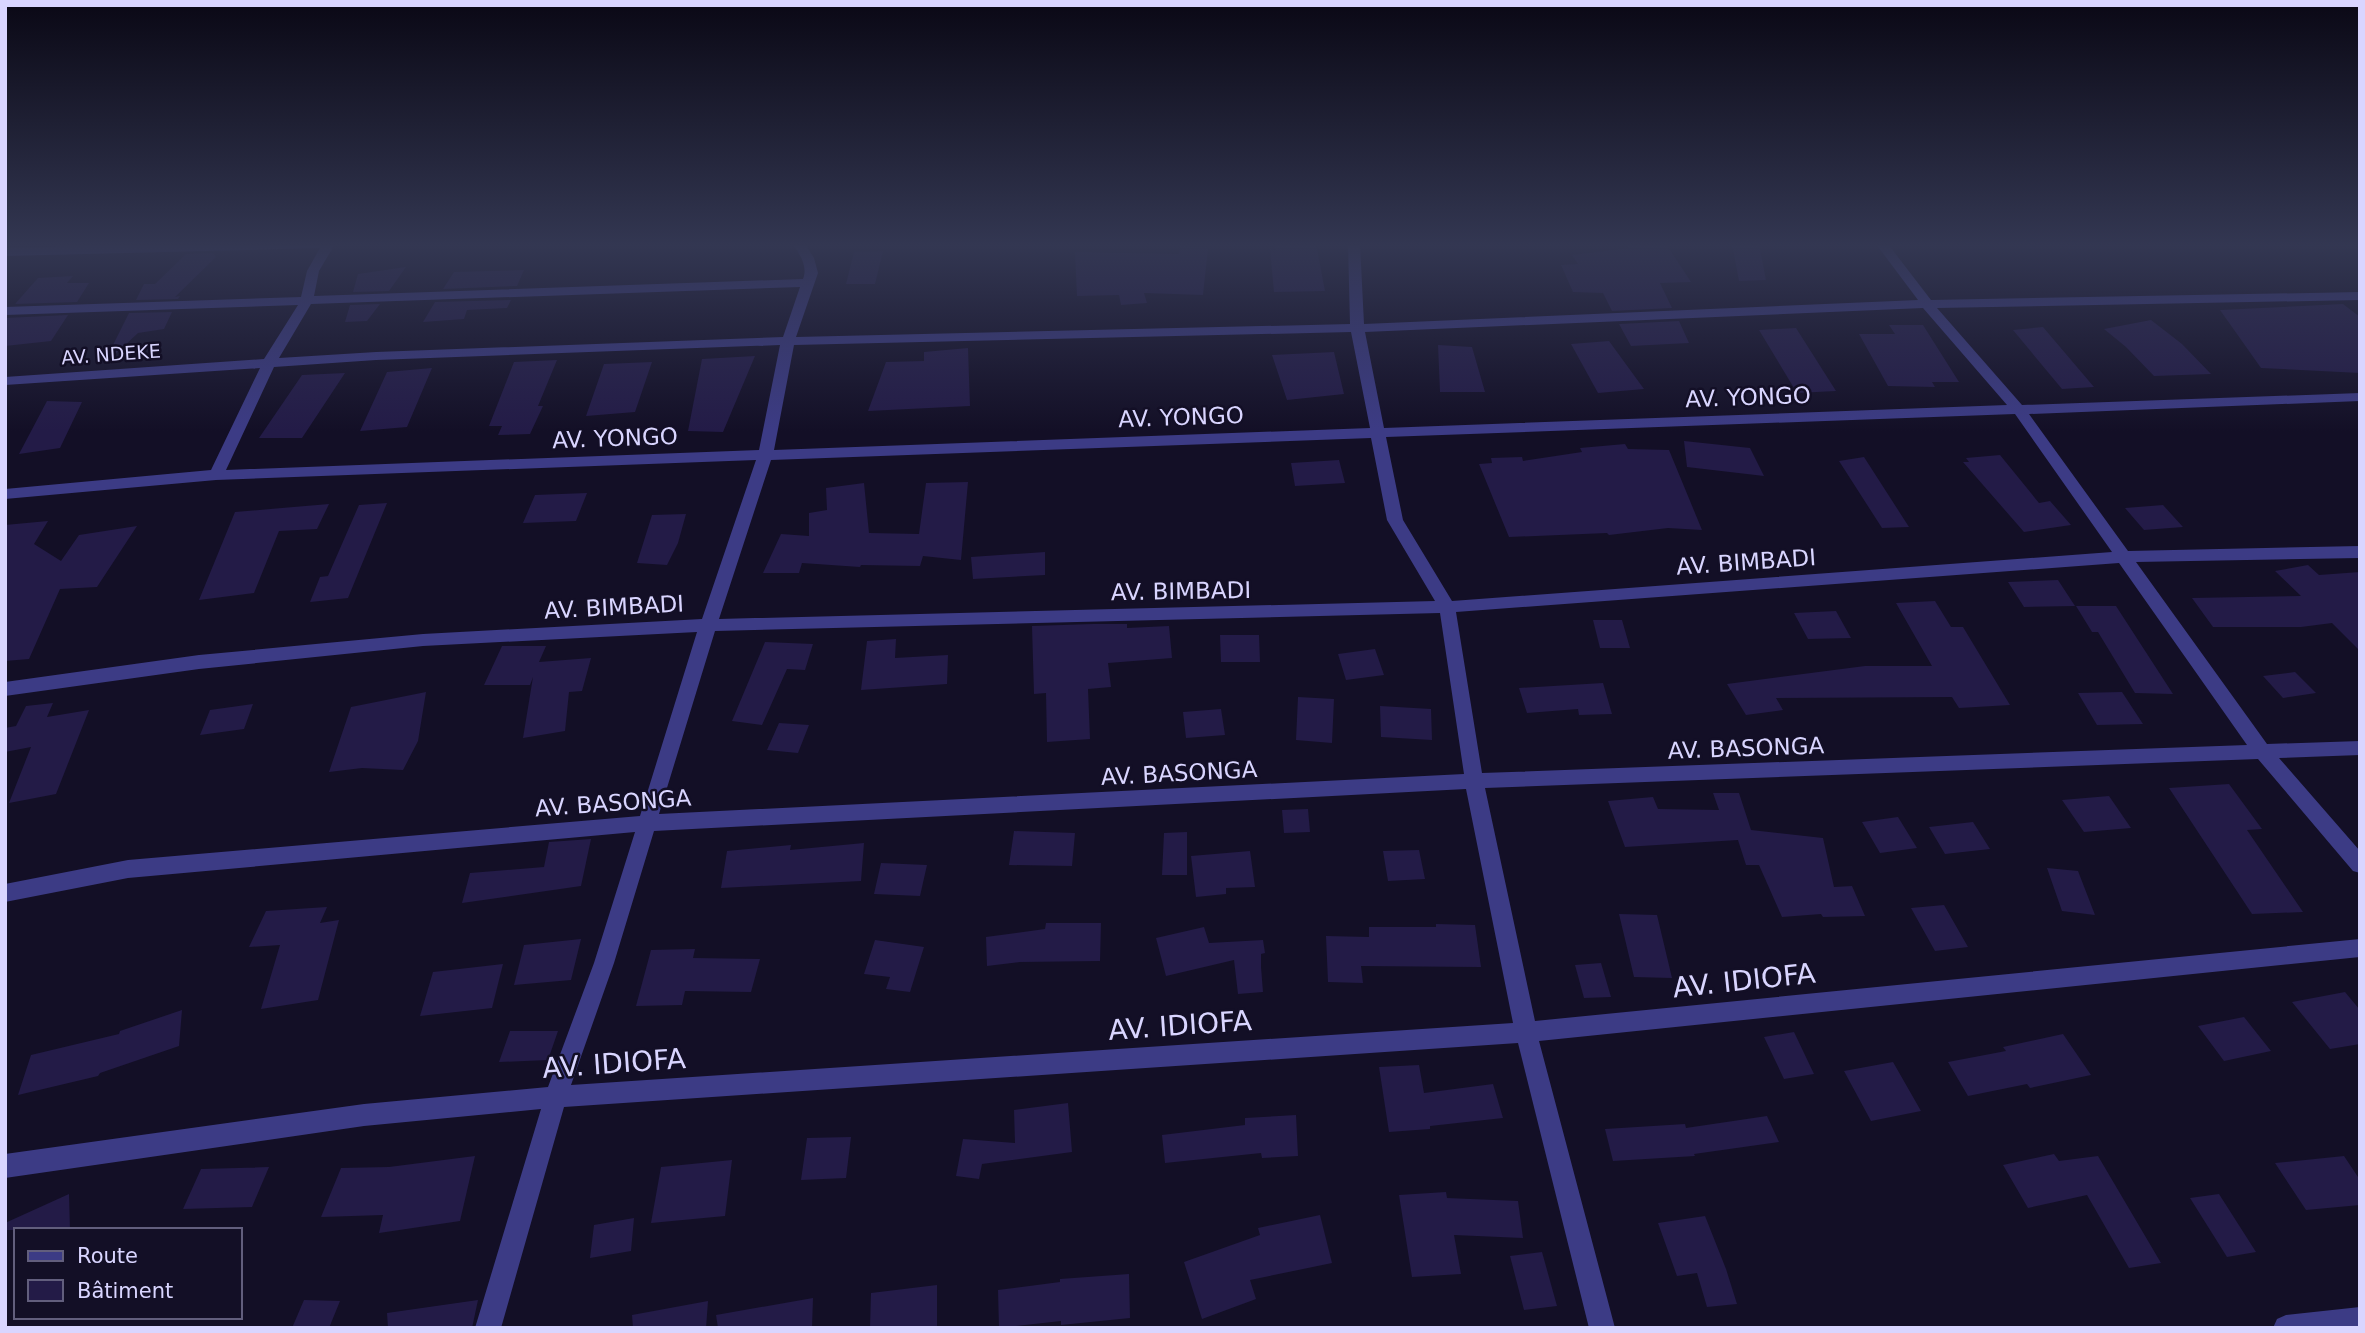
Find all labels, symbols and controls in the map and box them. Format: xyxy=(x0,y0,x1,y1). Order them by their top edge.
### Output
street label: AV. NDEKE xyxy=(60,340,162,368)
street label: AV. YONGO xyxy=(1685,382,1811,412)
street label: AV. YONGO xyxy=(1118,402,1244,432)
street label: AV. YONGO xyxy=(552,423,678,453)
street label: AV. BIMBADI xyxy=(1675,544,1817,580)
street label: AV. BIMBADI xyxy=(1111,577,1251,605)
street label: AV. BIMBADI xyxy=(543,590,685,624)
street label: AV. BASONGA xyxy=(1667,732,1825,764)
street label: AV. BASONGA xyxy=(1100,756,1258,790)
street label: AV. BASONGA xyxy=(534,785,692,821)
street label: AV. IDIOFA xyxy=(1671,957,1817,1004)
street label: AV. IDIOFA xyxy=(1107,1004,1253,1047)
street label: AV. IDIOFA xyxy=(541,1042,687,1085)
legend xyxy=(14,1228,242,1319)
text: Route xyxy=(77,1244,138,1268)
text: Bâtiment xyxy=(77,1279,173,1303)

